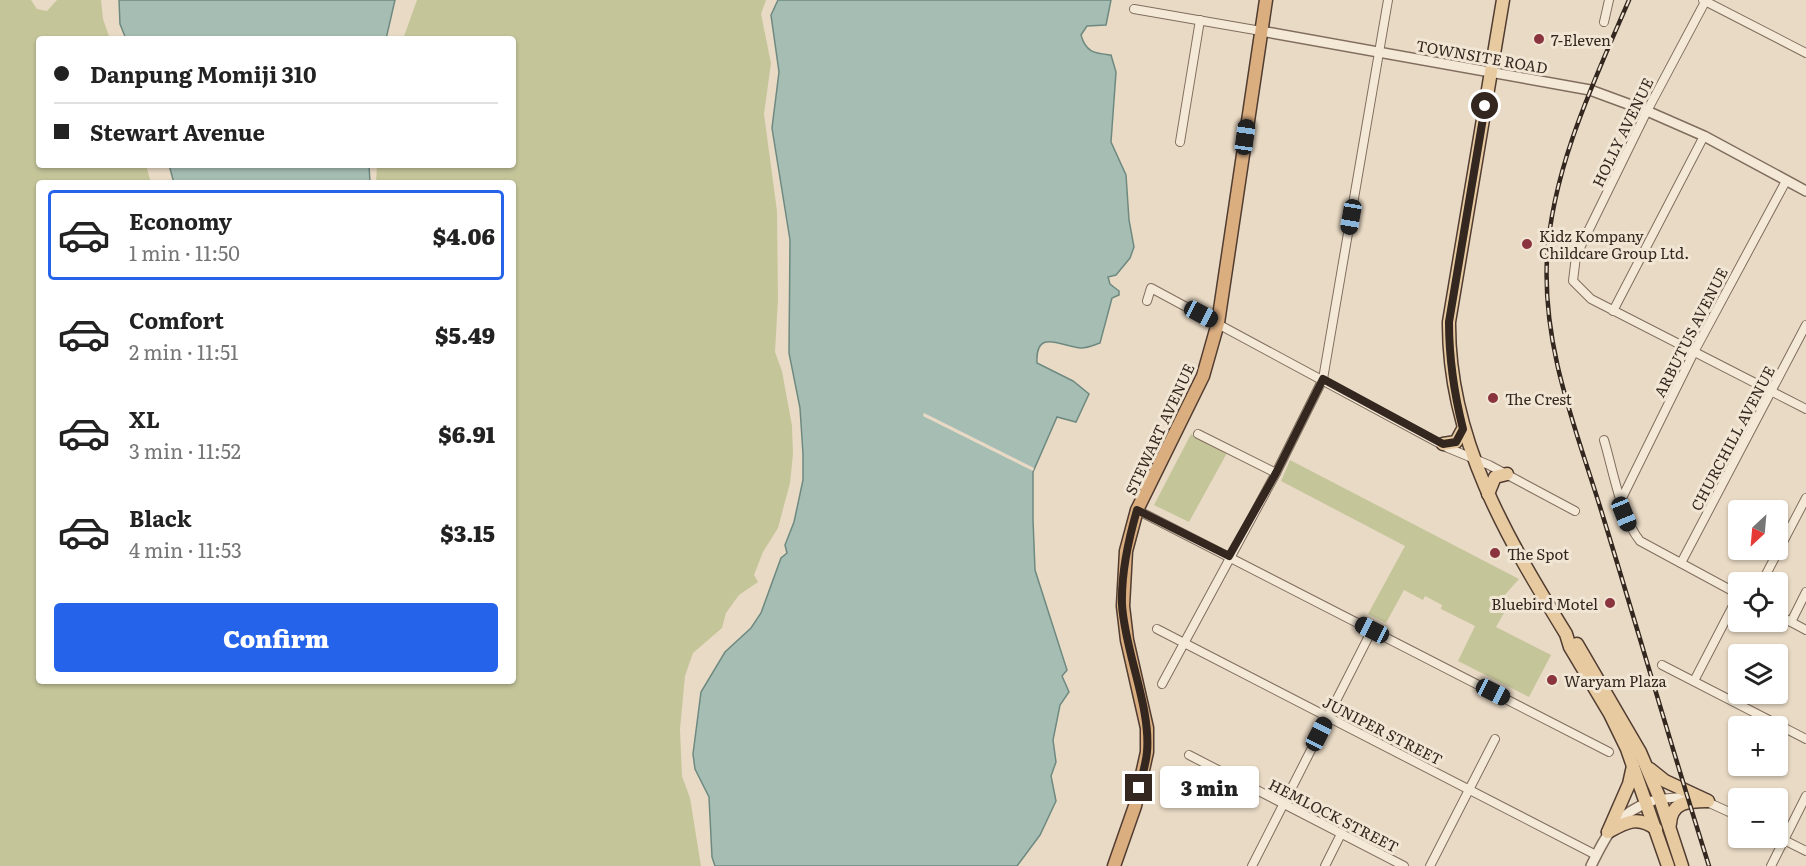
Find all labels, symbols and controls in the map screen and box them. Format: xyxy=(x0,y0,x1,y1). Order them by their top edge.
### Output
place label: 7-Eleven xyxy=(1551,28,1611,51)
marker: 7-Eleven xyxy=(1532,32,1546,46)
street label: TOWNSITE ROAD xyxy=(1414,33,1550,79)
text: Danpung Momiji 310 xyxy=(90,57,317,90)
street label: HOLLY AVENUE xyxy=(1585,73,1659,191)
route start xyxy=(1471,92,1498,119)
text: Stewart Avenue xyxy=(90,115,265,148)
car xyxy=(1234,118,1256,156)
car xyxy=(1339,198,1363,236)
text: Economy xyxy=(129,204,232,237)
icon: car xyxy=(57,208,111,262)
text: $4.06 xyxy=(433,219,495,252)
place label: Kidz Kompany Childcare Group Ltd. xyxy=(1539,224,1689,264)
text: 1 min · 11:50 xyxy=(129,237,240,267)
marker: Kidz Kompany Childcare Group Ltd. xyxy=(1520,237,1534,251)
street label: ARBUTUS AVENUE xyxy=(1647,263,1733,401)
car xyxy=(1181,298,1221,330)
text: Comfort xyxy=(129,303,224,336)
icon: car xyxy=(57,307,111,361)
text: $5.49 xyxy=(435,318,495,351)
text: 2 min · 11:51 xyxy=(129,336,238,366)
street label: STEWART AVENUE xyxy=(1118,359,1200,499)
street label: CHURCHILL AVENUE xyxy=(1684,361,1780,515)
place label: The Crest xyxy=(1505,387,1572,410)
marker: The Crest xyxy=(1486,391,1500,405)
text: XL xyxy=(129,402,160,435)
icon: car xyxy=(57,406,111,460)
text: $6.91 xyxy=(438,417,495,450)
text: 3 min · 11:52 xyxy=(129,435,241,465)
car xyxy=(1609,494,1639,534)
north arrow xyxy=(1728,500,1788,560)
map controls xyxy=(1728,500,1788,848)
text: Black xyxy=(129,501,191,534)
icon: car xyxy=(57,505,111,559)
text: $3.15 xyxy=(440,516,495,549)
text: 4 min · 11:53 xyxy=(129,534,242,564)
place label: The Spot xyxy=(1507,542,1569,565)
marker: The Spot xyxy=(1488,546,1502,560)
button: locate xyxy=(1728,572,1788,632)
place label: Bluebird Motel xyxy=(1491,592,1598,615)
marker: Bluebird Motel xyxy=(1603,596,1617,610)
button: Confirm xyxy=(54,603,498,672)
car xyxy=(1352,614,1392,646)
button: layers xyxy=(1728,644,1788,704)
place label: Waryam Plaza xyxy=(1564,669,1668,692)
marker: Waryam Plaza xyxy=(1545,673,1559,687)
car xyxy=(1473,676,1513,708)
street label: JUNIPER STREET xyxy=(1319,690,1447,770)
car xyxy=(1303,714,1335,754)
button: + xyxy=(1728,716,1788,776)
callout: 3 min xyxy=(1160,767,1259,809)
text: 3 min xyxy=(1181,772,1238,802)
street label: HEMLOCK STREET xyxy=(1265,772,1403,858)
route end xyxy=(1125,774,1152,801)
button: − xyxy=(1728,788,1788,848)

